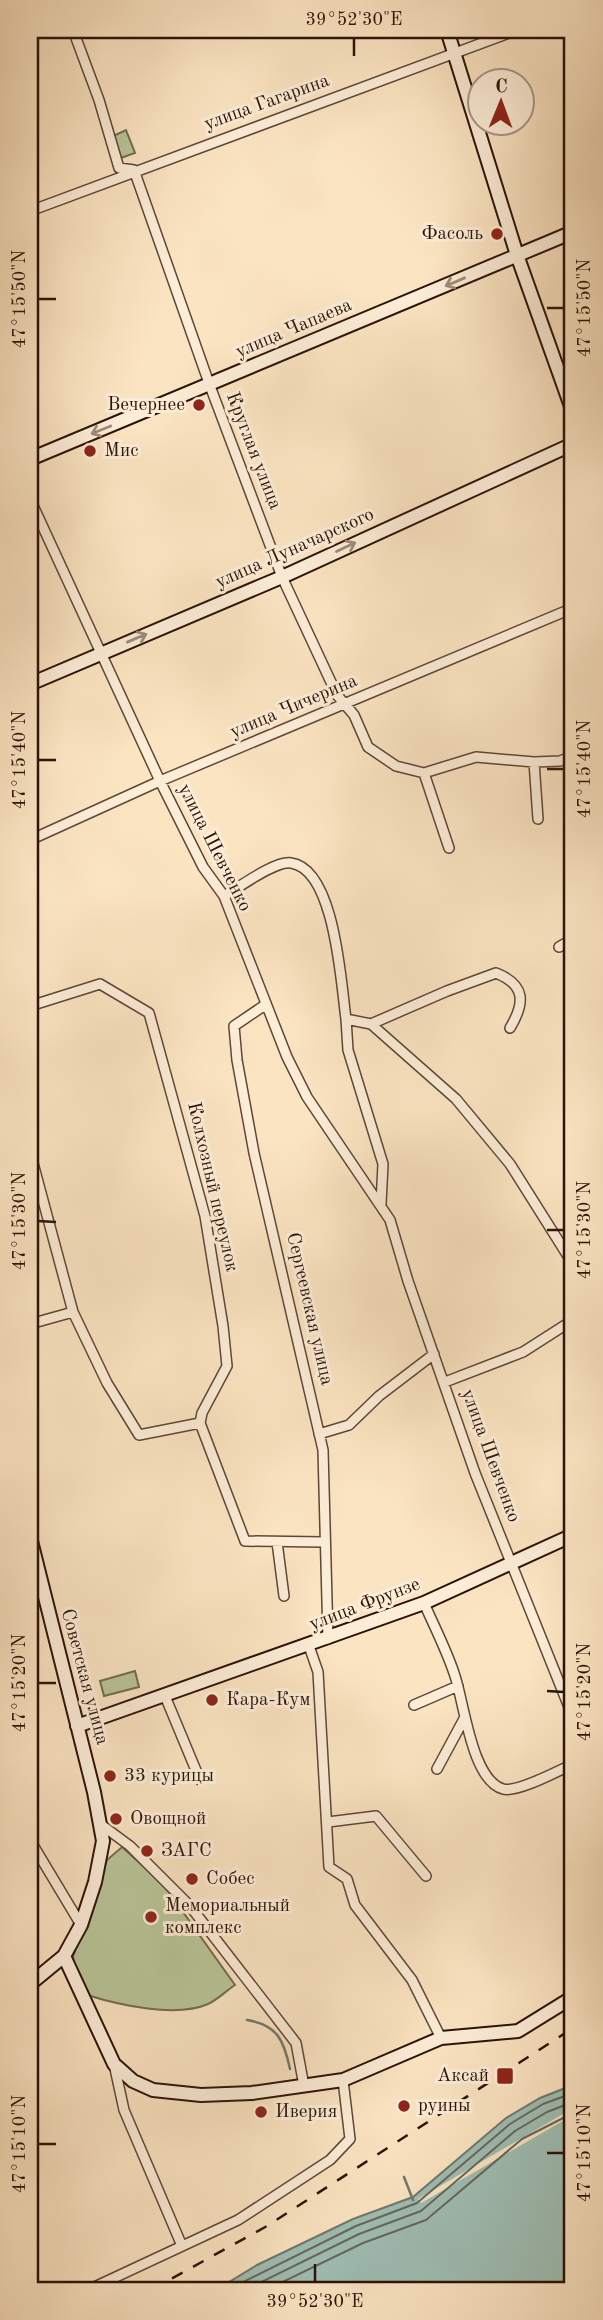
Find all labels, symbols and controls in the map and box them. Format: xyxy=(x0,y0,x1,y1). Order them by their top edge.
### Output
text: 39°52'30"E xyxy=(306,11,402,29)
north arrow xyxy=(466,66,536,136)
street label: улица Гагарина xyxy=(202,71,333,134)
text: С xyxy=(495,78,508,97)
place label: Фасоль xyxy=(422,225,483,244)
marker: Фасоль xyxy=(489,226,505,242)
text: 47°15'50"N xyxy=(11,250,29,348)
text: 47°15'50"N xyxy=(576,259,594,357)
one-way arrow xyxy=(444,276,466,289)
street label: улица Чапаева xyxy=(233,296,355,362)
street label: Круглая улица xyxy=(222,390,284,513)
place label: Вечернее xyxy=(107,396,185,415)
marker: Вечернее xyxy=(191,397,207,413)
one-way arrow xyxy=(91,425,113,438)
place label: Мис xyxy=(104,442,138,461)
marker: Мис xyxy=(82,443,98,459)
street label: улица Луначарского xyxy=(213,505,377,593)
one-way arrow xyxy=(335,540,356,554)
one-way arrow xyxy=(126,630,148,643)
street label: улица Чичерина xyxy=(228,671,361,742)
text: 47°15'40"N xyxy=(11,711,29,809)
text: 47°15'40"N xyxy=(576,720,594,818)
street label: улица Шевченко xyxy=(174,781,254,915)
street label: Колхозный переулок xyxy=(183,1100,241,1274)
text: 47°15'30"N xyxy=(11,1172,29,1270)
text: 47°15'30"N xyxy=(576,1181,594,1279)
street label: Сергеевская улица xyxy=(282,1231,336,1388)
street label: улица Шевченко xyxy=(457,1387,523,1525)
street label: улица Фрунзе xyxy=(307,1575,423,1635)
street label: Советская улица xyxy=(57,1607,111,1748)
text: 47°15'20"N xyxy=(11,1634,29,1732)
text: 47°15'20"N xyxy=(576,1643,594,1741)
place label: Кара-Кум xyxy=(226,1691,310,1710)
marker: Кара-Кум xyxy=(204,1692,220,1708)
place label: 33 курицы xyxy=(124,1767,214,1786)
marker: 33 курицы xyxy=(102,1768,118,1784)
place label: Овощной xyxy=(130,1810,206,1829)
marker: Овощной xyxy=(108,1811,124,1827)
place label: ЗАГС xyxy=(161,1842,212,1861)
marker: ЗАГС xyxy=(139,1843,155,1859)
place label: Собес xyxy=(206,1870,255,1889)
marker: Собес xyxy=(184,1871,200,1887)
place label: Мемориальный комплекс xyxy=(165,1897,290,1938)
marker: Мемориальный комплекс xyxy=(143,1909,159,1925)
marker: Аксай xyxy=(495,2066,515,2086)
place label: Аксай xyxy=(437,2067,489,2086)
text: 47°15'10"N xyxy=(11,2095,29,2193)
place label: руины xyxy=(418,2097,471,2116)
marker: руины xyxy=(396,2098,412,2114)
place label: Иверия xyxy=(275,2103,338,2122)
marker: Иверия xyxy=(253,2104,269,2120)
text: 47°15'10"N xyxy=(576,2104,594,2202)
text: 39°52'30"E xyxy=(267,2293,363,2311)

